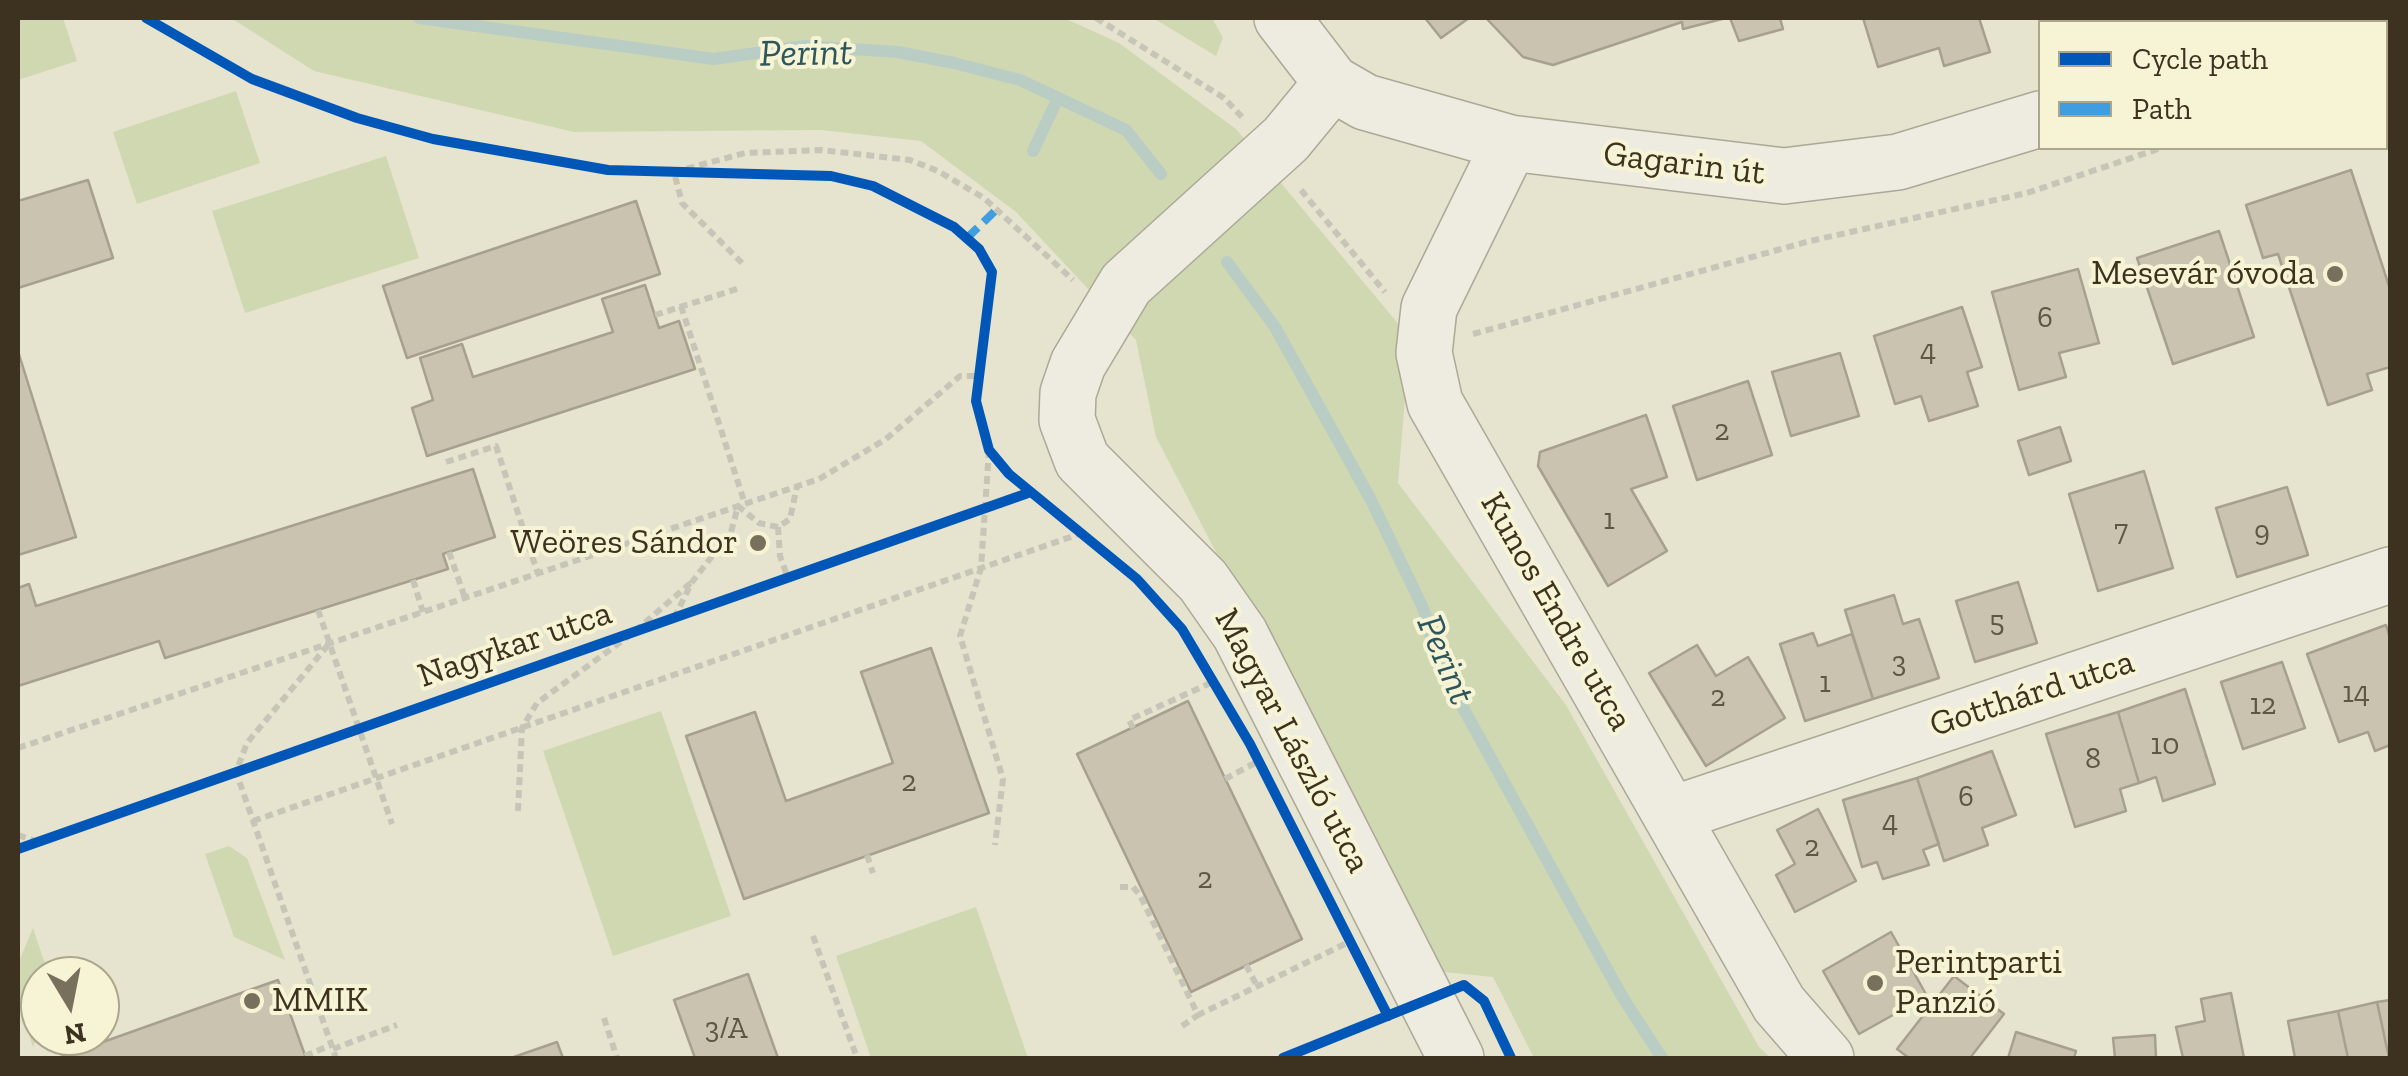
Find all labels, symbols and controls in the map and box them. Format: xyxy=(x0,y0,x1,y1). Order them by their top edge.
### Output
legend xyxy=(2038,20,2388,150)
water label: Perint xyxy=(759,30,853,78)
text: Cycle path xyxy=(2132,41,2268,77)
text: Path xyxy=(2132,91,2191,127)
street label: Gagarin út xyxy=(1601,133,1767,195)
place label: Mesevár óvoda xyxy=(2091,253,2315,295)
marker: Mesevár óvoda xyxy=(2324,263,2346,285)
house number: 6 xyxy=(2037,300,2053,336)
house number: 4 xyxy=(1920,333,1936,369)
house number: 2 xyxy=(1714,413,1730,449)
street label: Kunos Endre utca xyxy=(1471,486,1641,738)
house number: 1 xyxy=(1603,502,1615,538)
house number: 7 xyxy=(2114,513,2128,549)
house number: 9 xyxy=(2254,514,2270,550)
place label: Weöres Sándor xyxy=(511,522,738,564)
marker: Weöres Sándor xyxy=(747,532,769,554)
street label: Nagykar utca xyxy=(413,592,617,698)
street label: Magyar László utca xyxy=(1205,602,1379,880)
house number: 5 xyxy=(1989,604,2005,640)
water label: Perint xyxy=(1406,608,1484,712)
street label: Gotthárd utca xyxy=(1925,641,2139,747)
house number: 3 xyxy=(1892,645,1906,681)
house number: 1 xyxy=(1819,665,1831,701)
house number: 14 xyxy=(2342,675,2370,711)
house number: 2 xyxy=(1710,679,1726,715)
house number: 12 xyxy=(2250,687,2276,723)
house number: 10 xyxy=(2151,727,2179,763)
house number: 8 xyxy=(2085,741,2101,777)
house number: 2 xyxy=(901,764,917,800)
house number: 6 xyxy=(1958,779,1974,815)
house number: 4 xyxy=(1882,804,1898,840)
house number: 2 xyxy=(1804,829,1820,865)
house number: 2 xyxy=(1197,861,1213,897)
place label: Perintparti Panzió xyxy=(1895,942,2062,1024)
north arrow xyxy=(20,956,120,1056)
marker: Perintparti Panzió xyxy=(1864,972,1886,994)
place label: MMIK xyxy=(272,980,367,1022)
marker: MMIK xyxy=(241,990,263,1012)
house number: 3/A xyxy=(705,1011,747,1047)
text: N xyxy=(62,1016,88,1052)

